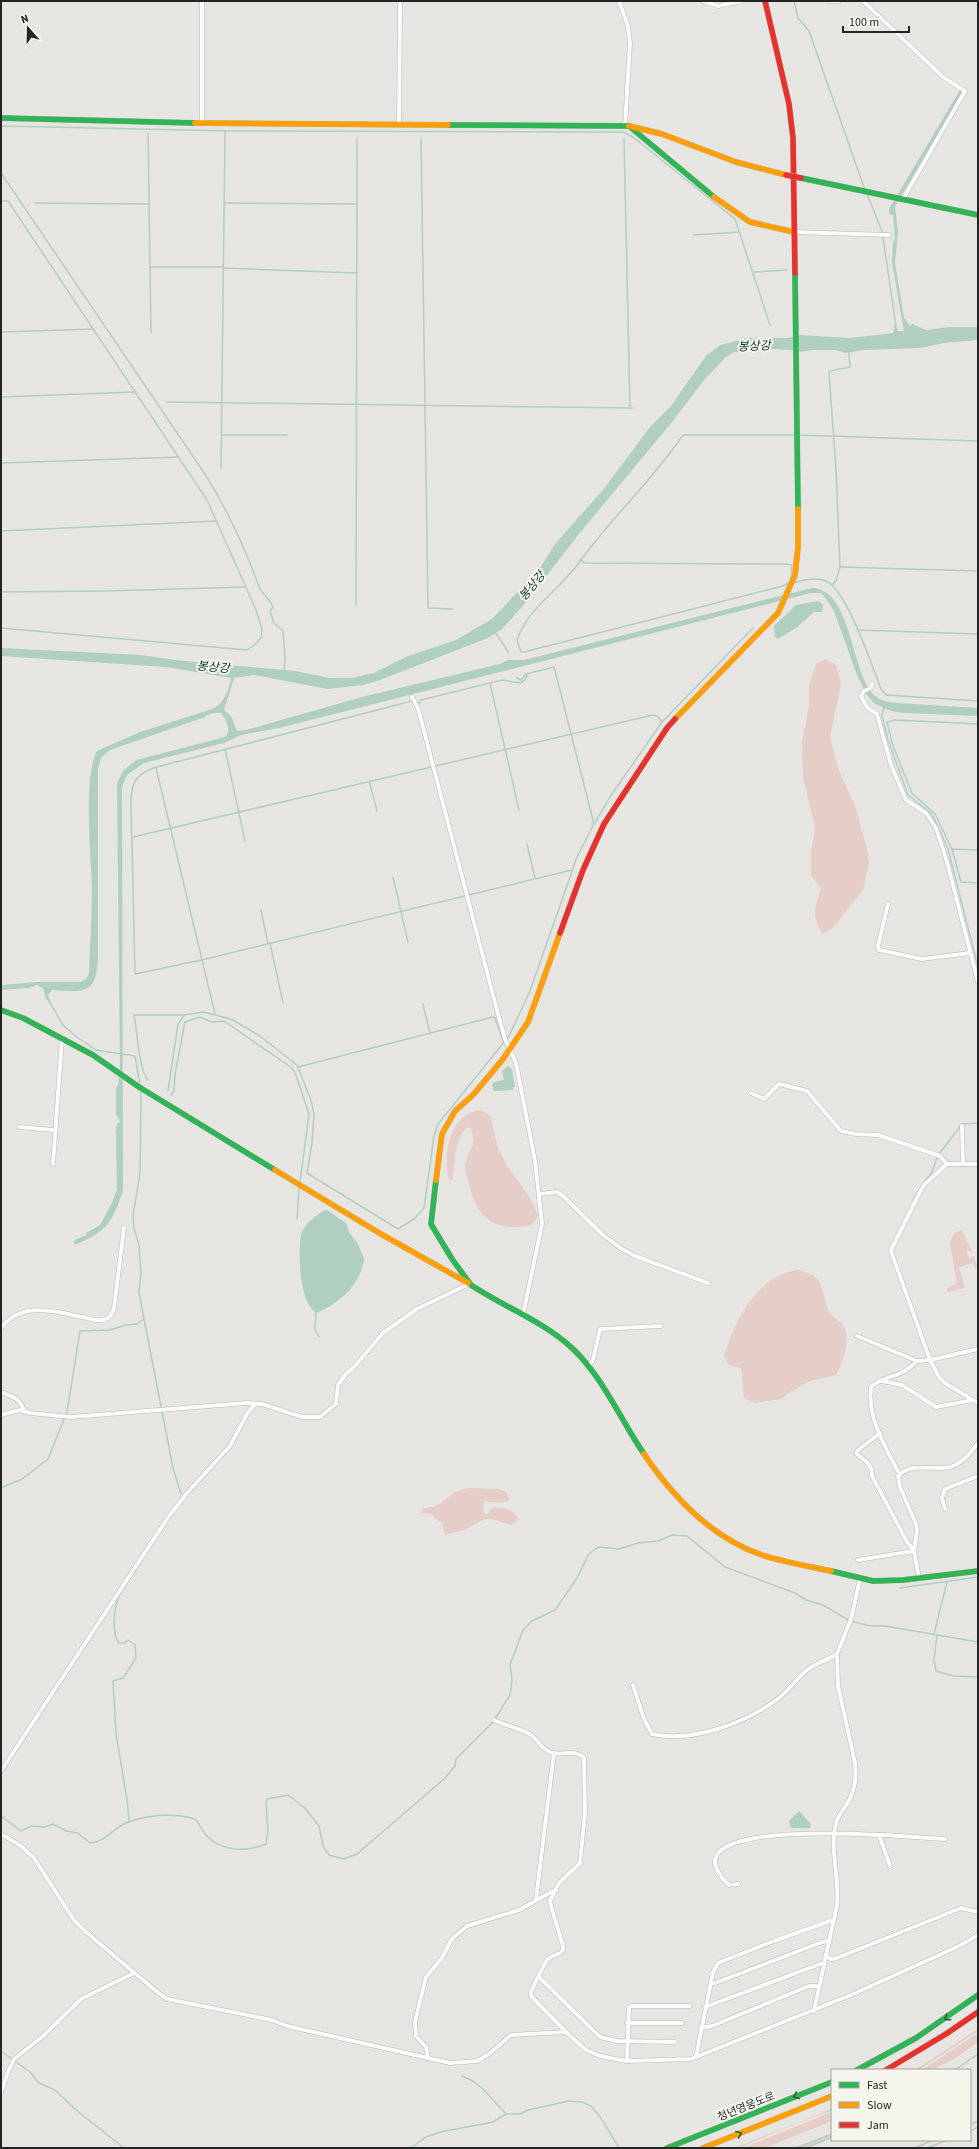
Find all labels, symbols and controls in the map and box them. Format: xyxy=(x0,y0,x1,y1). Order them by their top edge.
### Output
north arrow xyxy=(8,8,48,48)
scale bar xyxy=(843,8,909,34)
text: N xyxy=(19,11,31,27)
text: 100 m xyxy=(849,14,879,31)
water label: 봉상강 xyxy=(737,337,773,356)
water label: 봉상강 xyxy=(515,567,551,604)
water label: 봉상강 xyxy=(196,658,232,678)
one-way arrow xyxy=(944,2013,951,2020)
legend xyxy=(831,2069,971,2141)
text: Fast xyxy=(867,2077,887,2094)
street label: 청년영웅도로 xyxy=(715,2088,777,2125)
one-way arrow xyxy=(792,2092,799,2100)
text: Slow xyxy=(867,2097,892,2114)
text: Jam xyxy=(867,2117,889,2134)
one-way arrow xyxy=(736,2130,743,2138)

